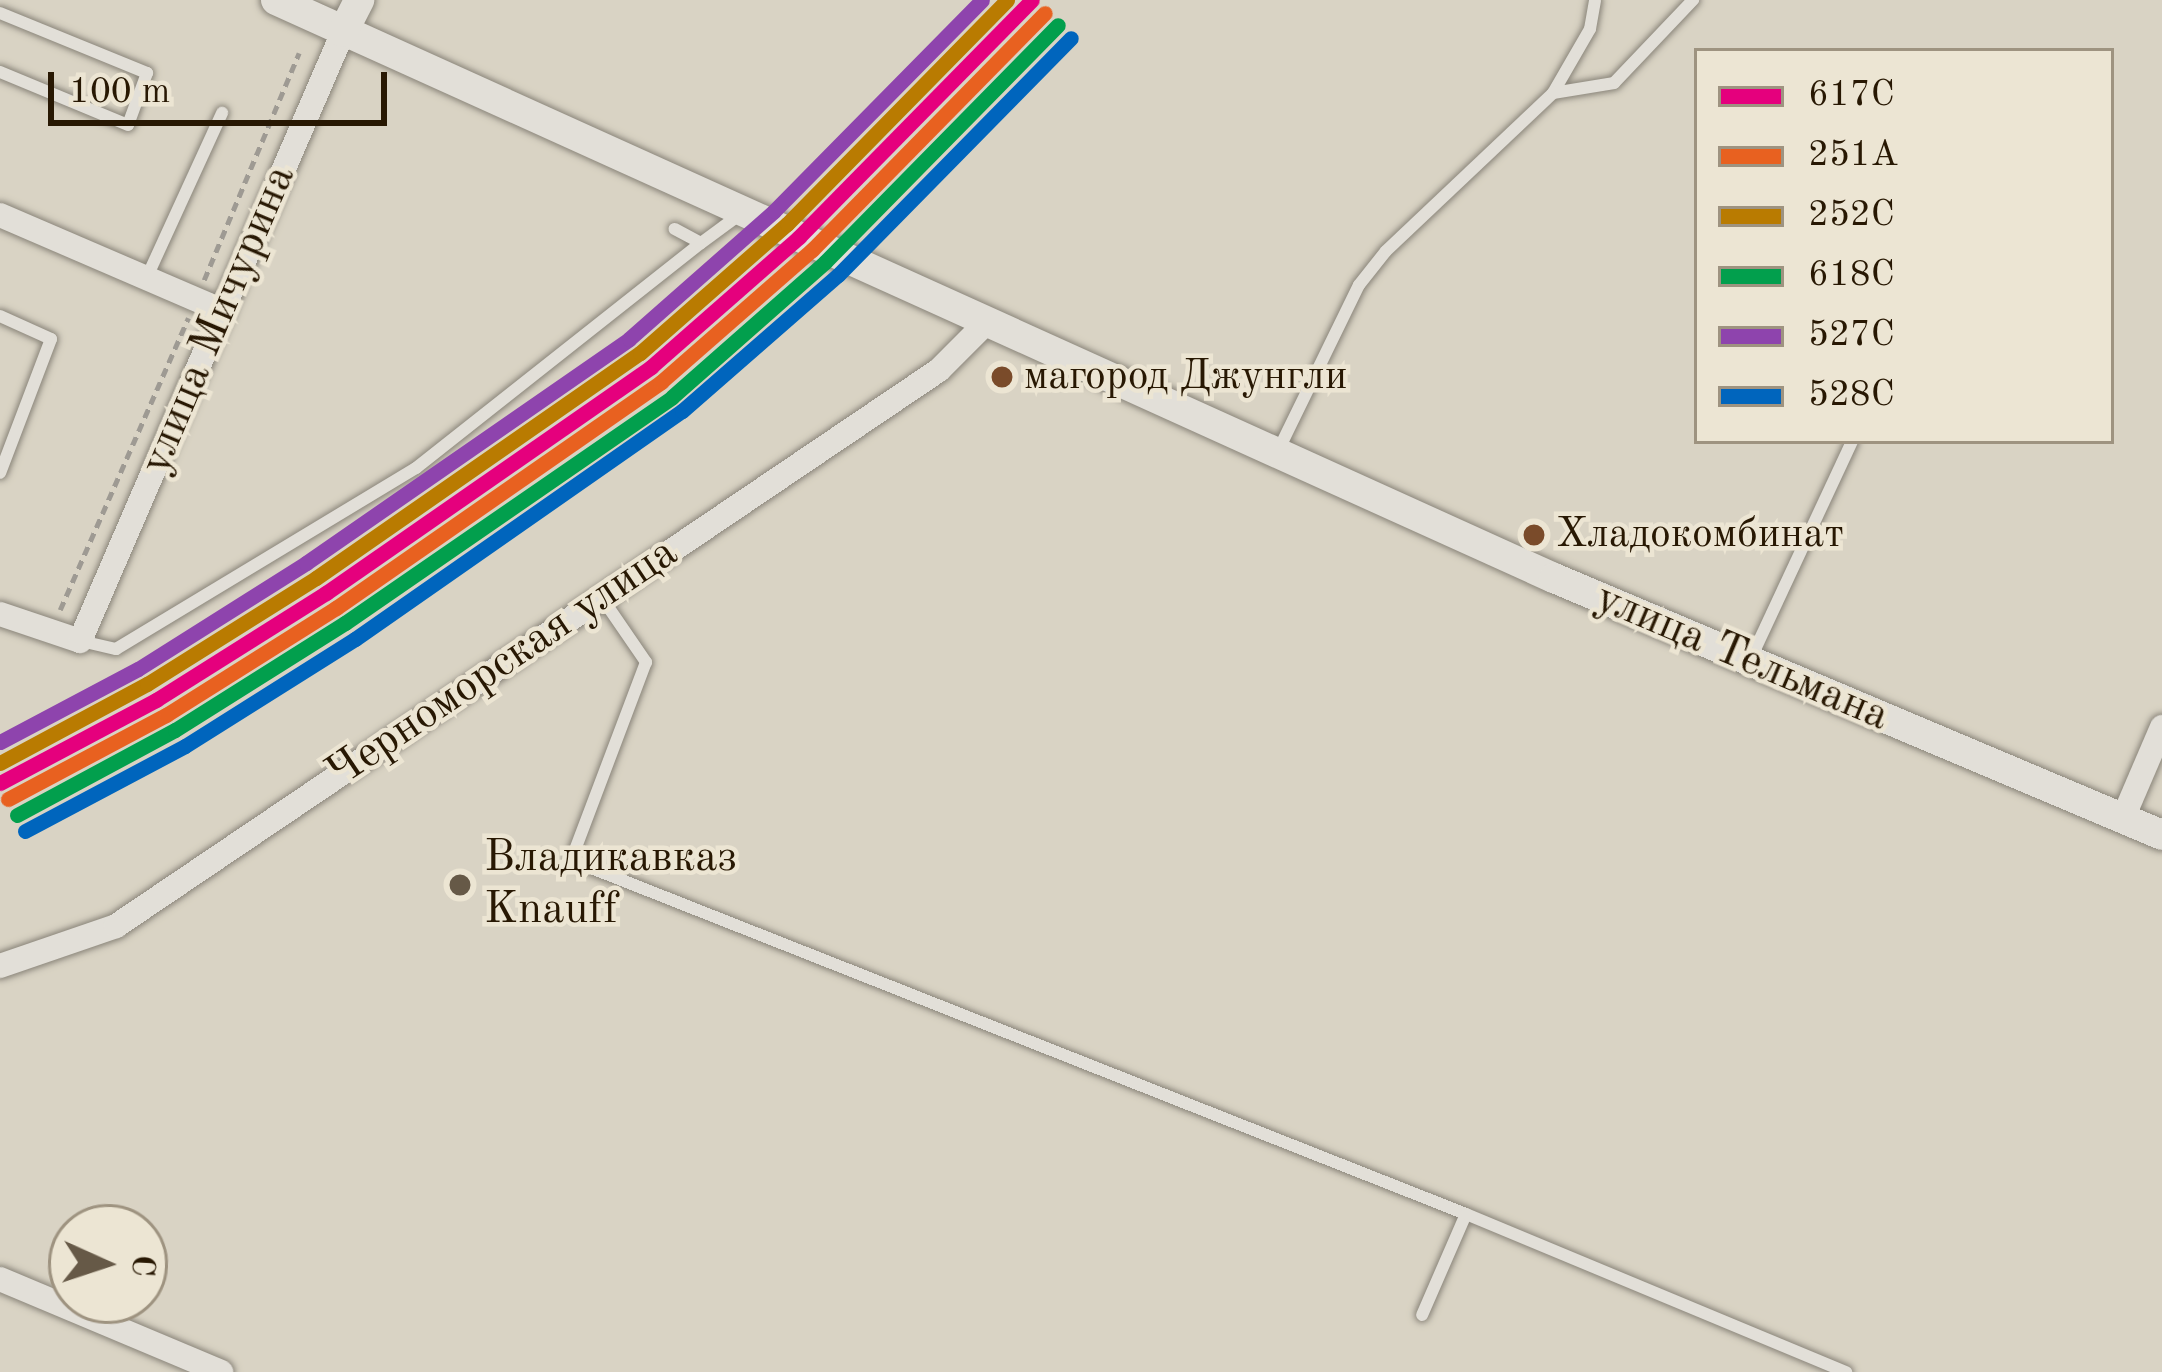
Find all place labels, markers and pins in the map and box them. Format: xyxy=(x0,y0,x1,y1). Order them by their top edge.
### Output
place label: магород Джунгли xyxy=(1024,352,1347,402)
marker: магород Джунгли xyxy=(991,366,1013,388)
place label: Хладокомбинат xyxy=(1556,510,1844,560)
marker: Хладокомбинат xyxy=(1523,524,1545,546)
place label: Владикавказ Knauff xyxy=(484,832,737,938)
marker: Владикавказ Knauff xyxy=(447,872,473,898)

